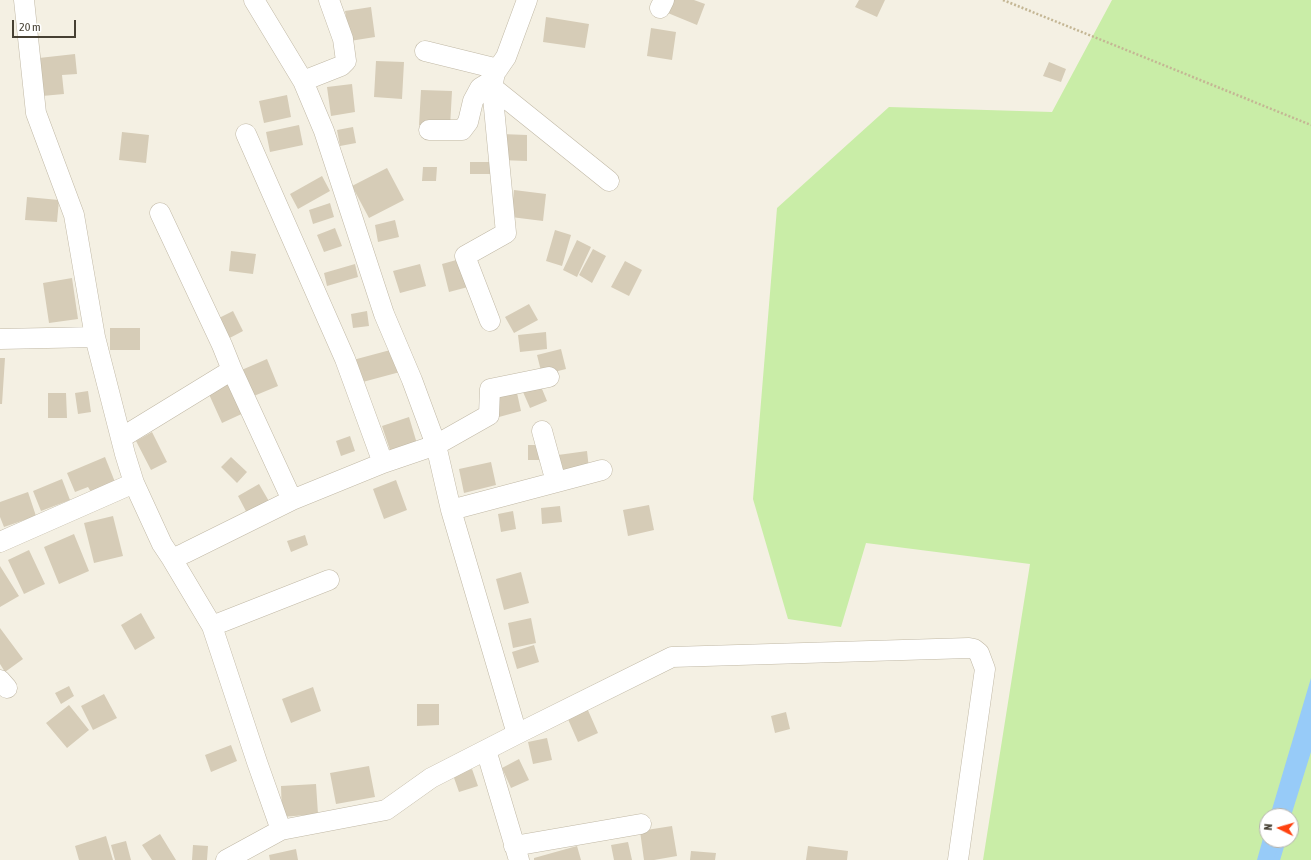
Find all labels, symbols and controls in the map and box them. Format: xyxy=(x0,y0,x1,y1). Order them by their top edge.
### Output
scale bar xyxy=(14,12,78,38)
text: 20 m xyxy=(19,20,41,34)
north arrow xyxy=(1259,808,1299,848)
text: N xyxy=(1262,823,1274,831)

